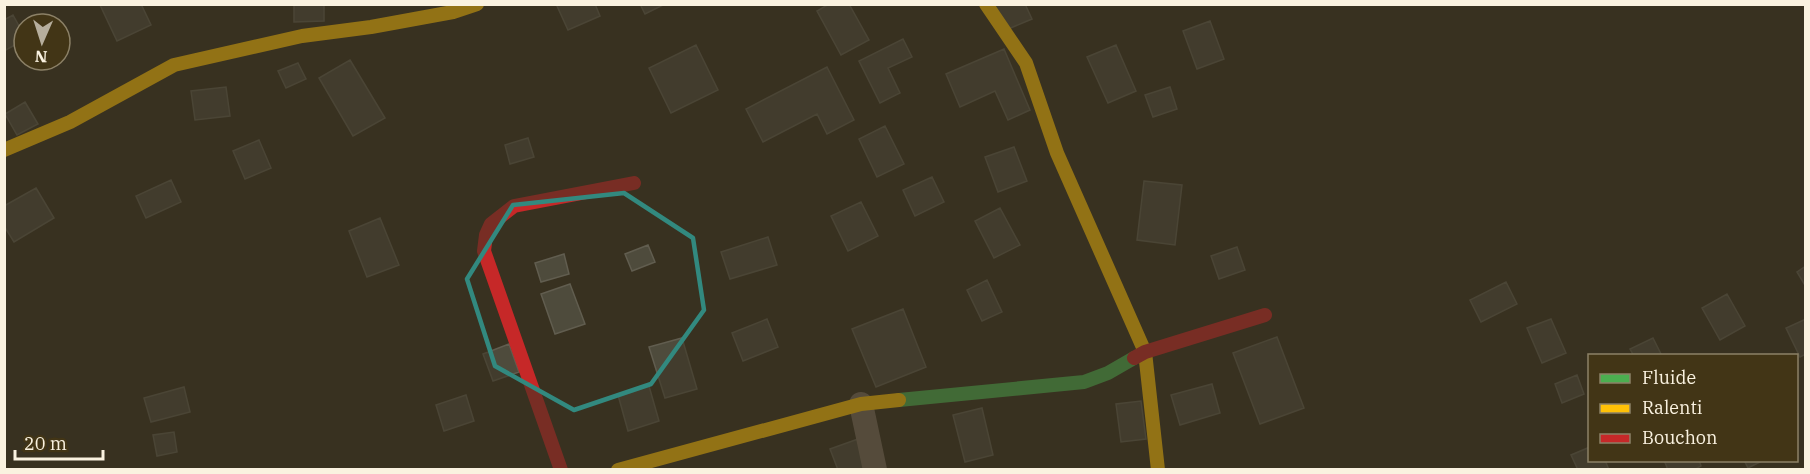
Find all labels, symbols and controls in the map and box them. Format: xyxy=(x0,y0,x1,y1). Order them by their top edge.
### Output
north arrow xyxy=(12,12,72,72)
text: N xyxy=(34,47,48,67)
legend xyxy=(1588,354,1798,462)
text: Fluide xyxy=(1642,366,1696,389)
text: Ralenti xyxy=(1642,396,1703,419)
scale bar xyxy=(15,423,104,461)
text: Bouchon xyxy=(1642,426,1718,449)
text: 20 m xyxy=(24,432,67,455)

